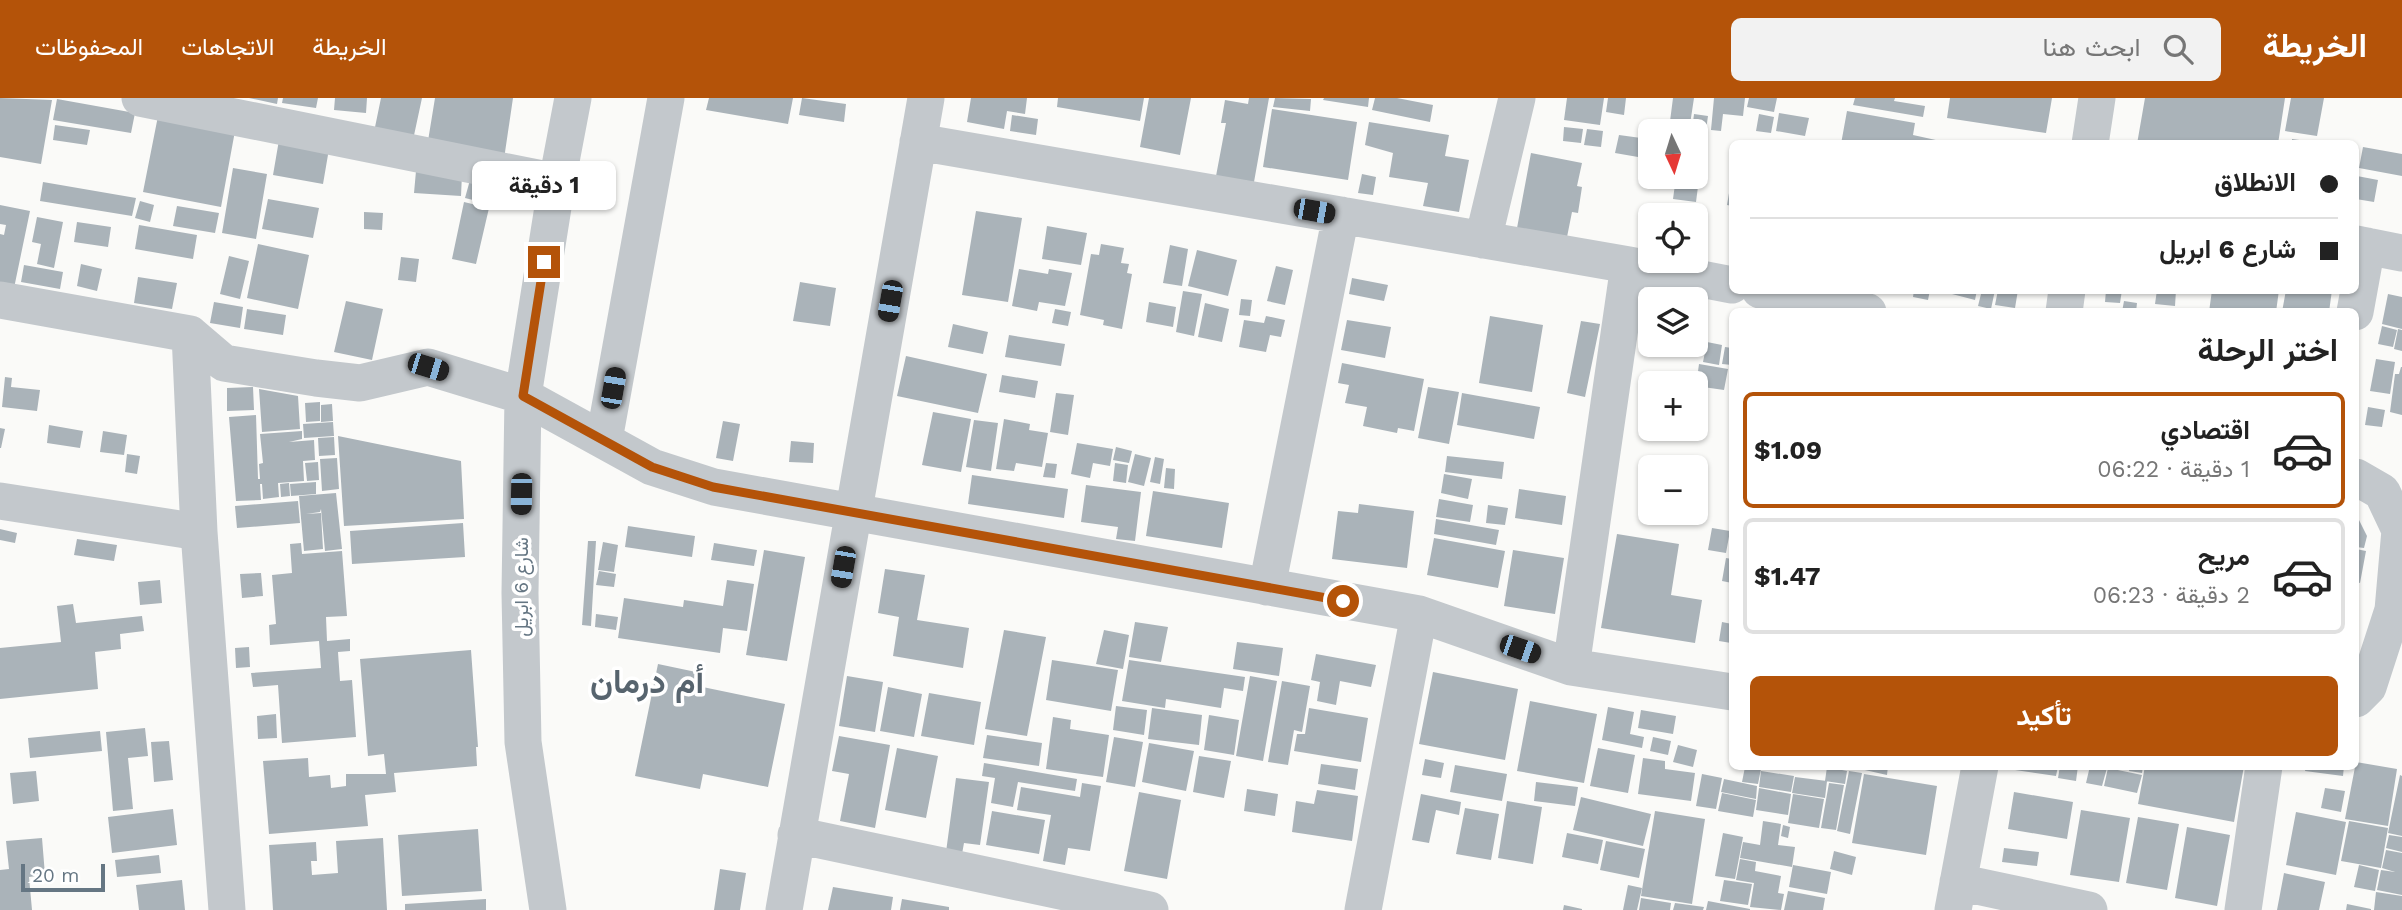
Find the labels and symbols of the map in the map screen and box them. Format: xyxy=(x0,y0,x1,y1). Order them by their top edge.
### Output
north arrow xyxy=(1638,119,1708,189)
callout: 1 دقيقة xyxy=(472,160,616,209)
car xyxy=(1292,197,1337,225)
route end xyxy=(528,246,560,278)
car xyxy=(877,278,904,324)
car xyxy=(405,351,452,383)
car xyxy=(600,365,627,411)
car xyxy=(511,473,532,515)
street label: شارع 6 ابريل xyxy=(510,537,534,637)
car xyxy=(830,544,857,590)
route start xyxy=(1327,585,1359,617)
car xyxy=(1497,632,1544,666)
district label: أم درمان xyxy=(590,662,704,703)
scale bar xyxy=(21,861,105,893)

